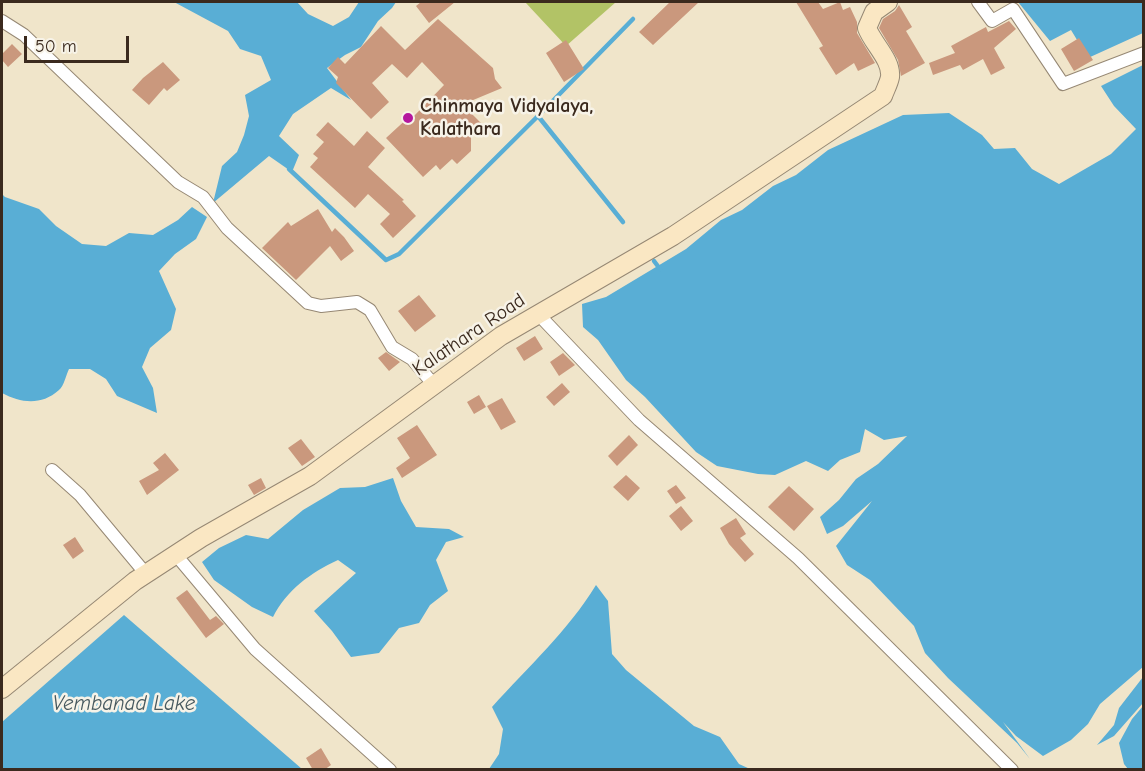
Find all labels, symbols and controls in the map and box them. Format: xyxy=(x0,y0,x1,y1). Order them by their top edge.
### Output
scale bar xyxy=(27,24,132,62)
text: 50 m xyxy=(35,36,77,57)
place label: Chinmaya Vidyalaya, Kalathara xyxy=(420,94,593,141)
marker: Chinmaya Vidyalaya, Kalathara xyxy=(401,111,415,125)
street label: Kalathara Road xyxy=(408,289,530,381)
water label: Vembanad Lake xyxy=(53,691,195,717)

